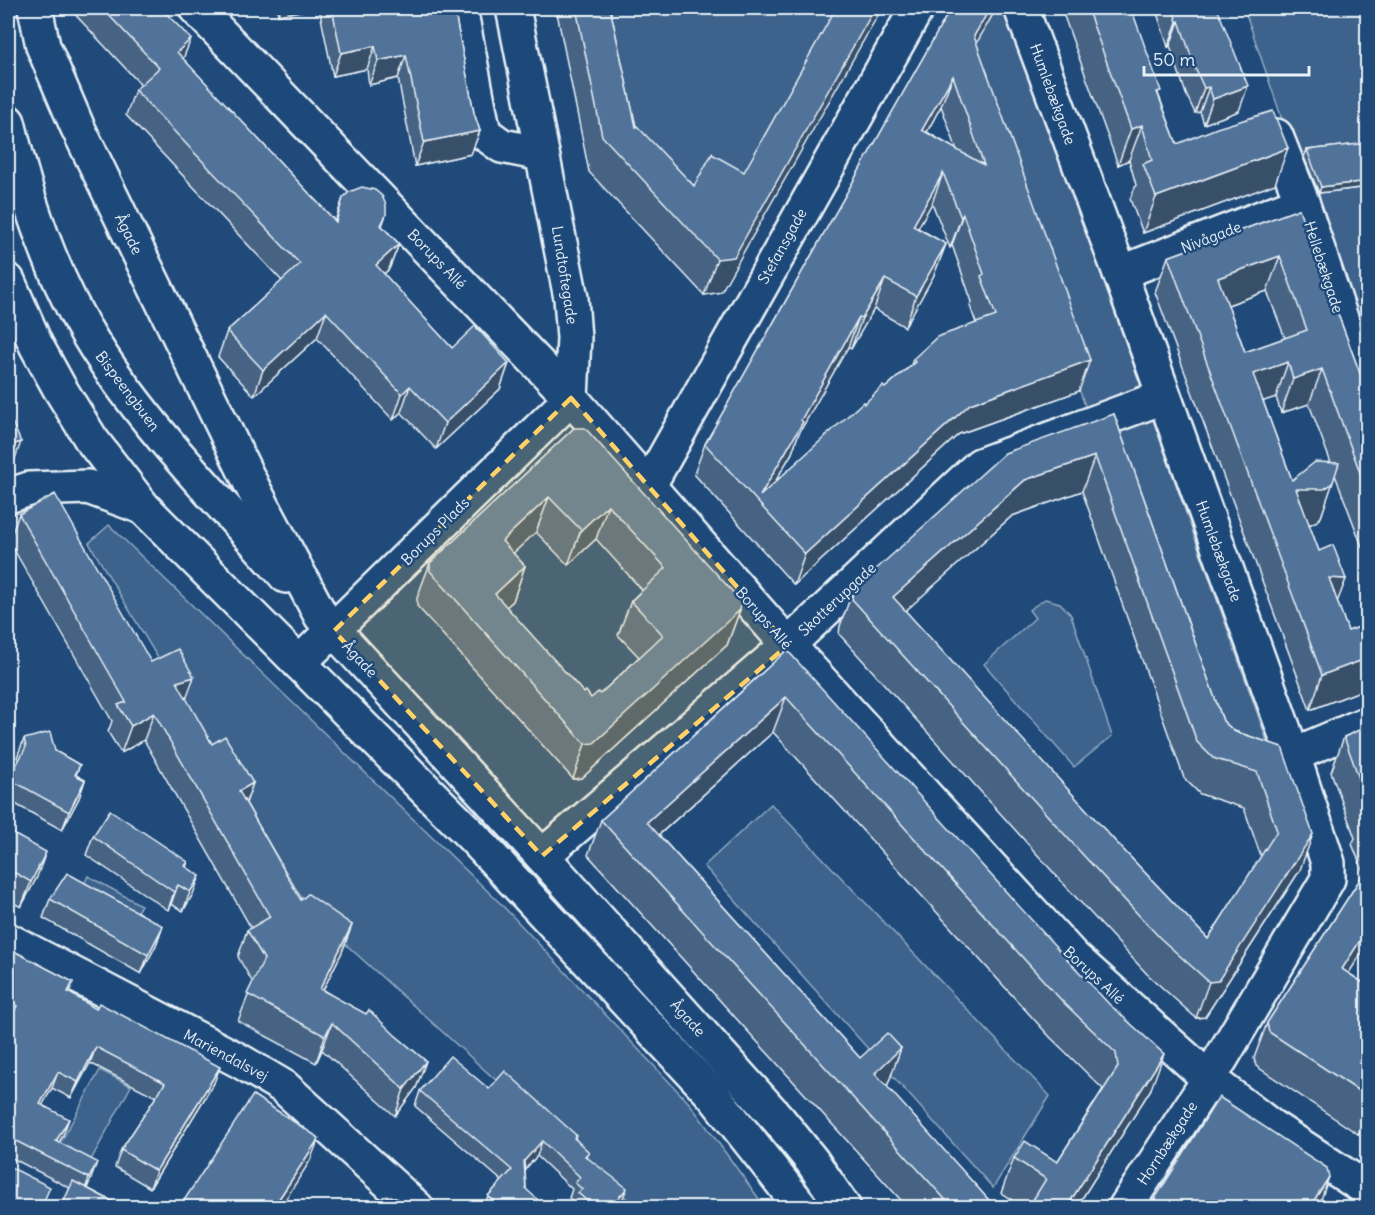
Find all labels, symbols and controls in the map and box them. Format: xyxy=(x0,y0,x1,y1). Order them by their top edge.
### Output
scale bar xyxy=(1144,39,1309,77)
street label: Humlebækgade xyxy=(1026,41,1080,147)
text: 50 m xyxy=(1153,48,1195,71)
street label: Stefansgade xyxy=(753,205,811,287)
street label: Ågade xyxy=(111,210,148,258)
street label: Nivågade xyxy=(1178,217,1244,257)
street label: Hellebækgade xyxy=(1300,219,1348,315)
street label: Borups Allé xyxy=(404,225,470,293)
street label: Lundtoftegade xyxy=(548,225,582,325)
street label: Bispeengbuen xyxy=(92,347,165,435)
street label: Borups Plads xyxy=(397,493,473,569)
street label: Humlebækgade xyxy=(1192,498,1246,604)
street label: Skotterupgade xyxy=(794,558,880,640)
street label: Borups Allé xyxy=(732,583,796,653)
street label: Ågade xyxy=(338,636,382,681)
street label: Borups Allé xyxy=(1060,942,1128,1008)
street label: Ågade xyxy=(666,995,710,1040)
street label: Mariendalsvej xyxy=(180,1025,272,1085)
street label: Hornbækgade xyxy=(1133,1098,1201,1188)

